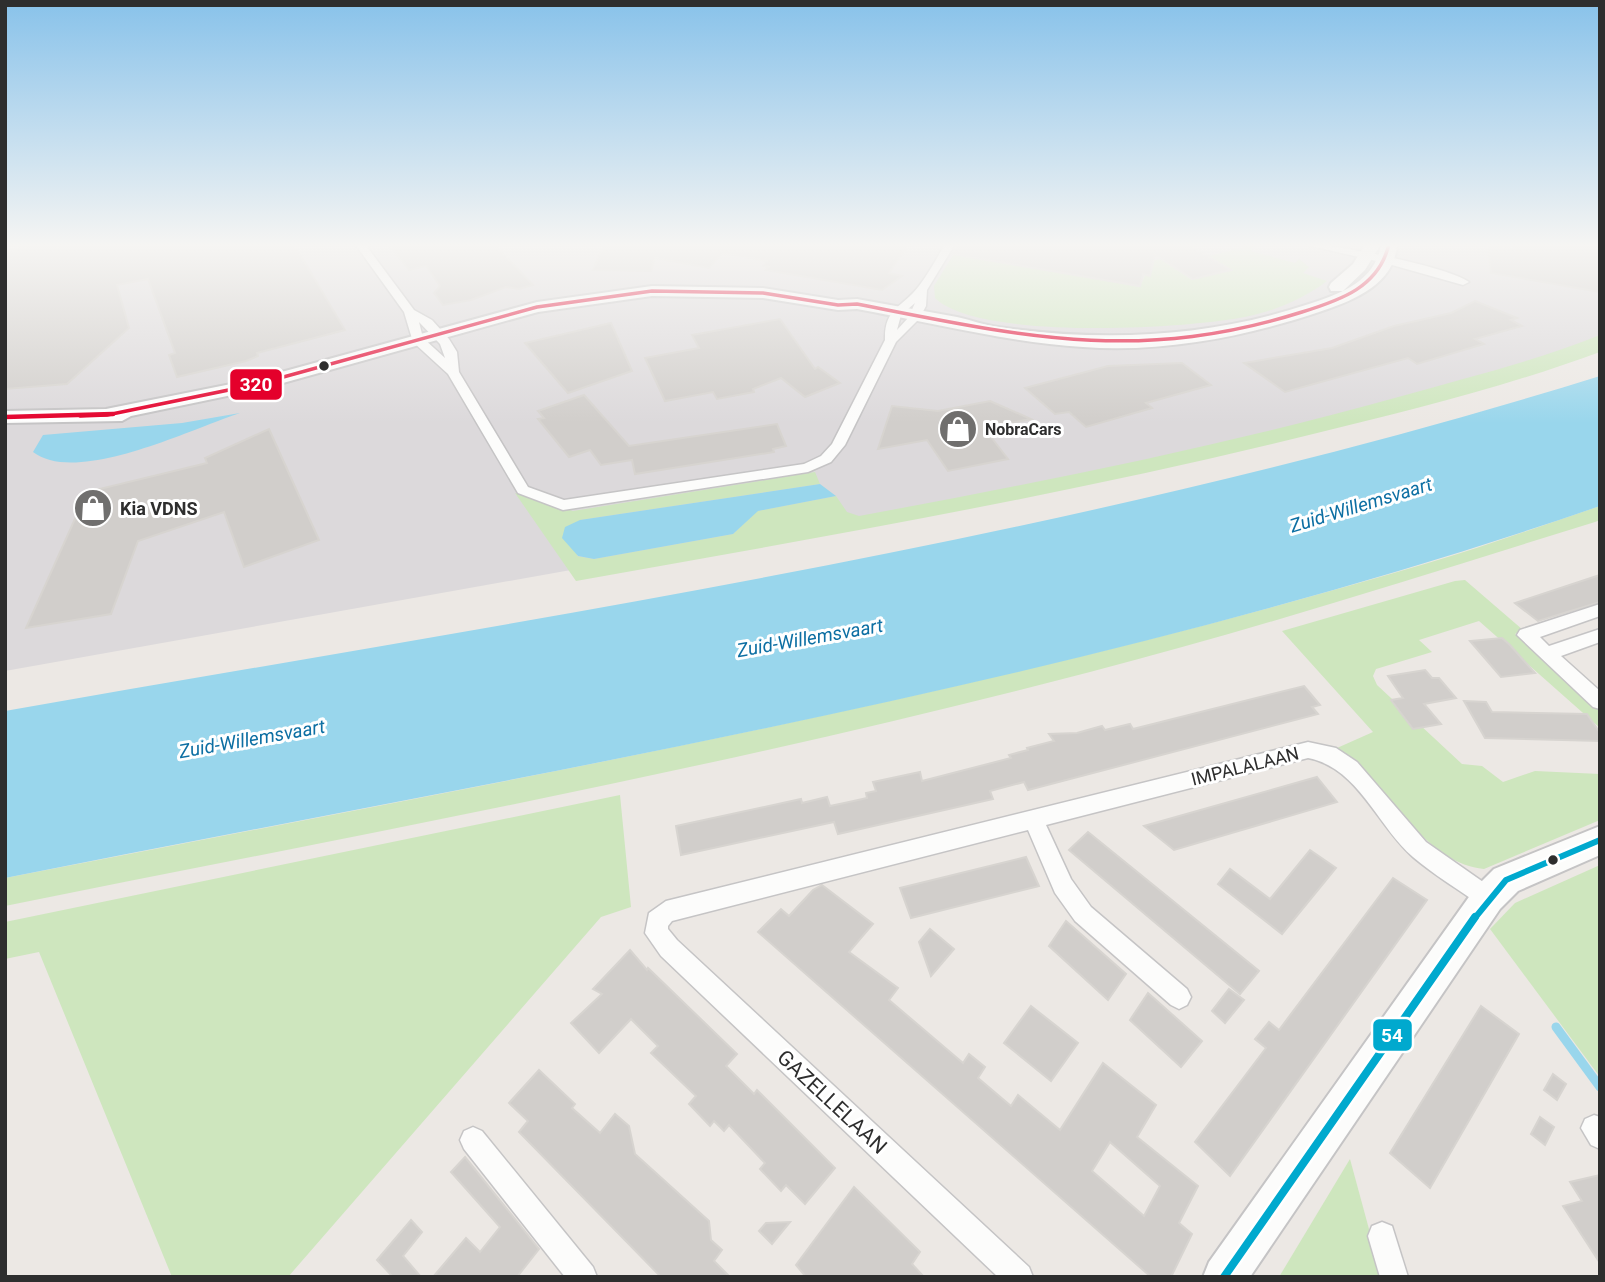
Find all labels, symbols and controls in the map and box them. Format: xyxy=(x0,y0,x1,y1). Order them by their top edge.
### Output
unlabelled marker xyxy=(317,359,331,373)
line badge: 320 xyxy=(229,368,283,401)
text: 320 xyxy=(240,373,272,396)
shop icon: NobraCars xyxy=(937,408,979,450)
place label: NobraCars xyxy=(985,420,1062,439)
water label: Zuid-Willemsvaart xyxy=(1286,472,1436,538)
shop icon: Kia VDNS xyxy=(72,487,114,529)
place label: Kia VDNS xyxy=(120,498,198,519)
water label: Zuid-Willemsvaart xyxy=(734,614,886,662)
water label: Zuid-Willemsvaart xyxy=(176,715,328,763)
street label: IMPALALAAN xyxy=(1189,742,1301,790)
unlabelled marker xyxy=(1546,853,1560,867)
line badge: 54 xyxy=(1372,1018,1413,1052)
text: 54 xyxy=(1381,1024,1403,1047)
street label: GAZELLELAAN xyxy=(772,1045,892,1159)

